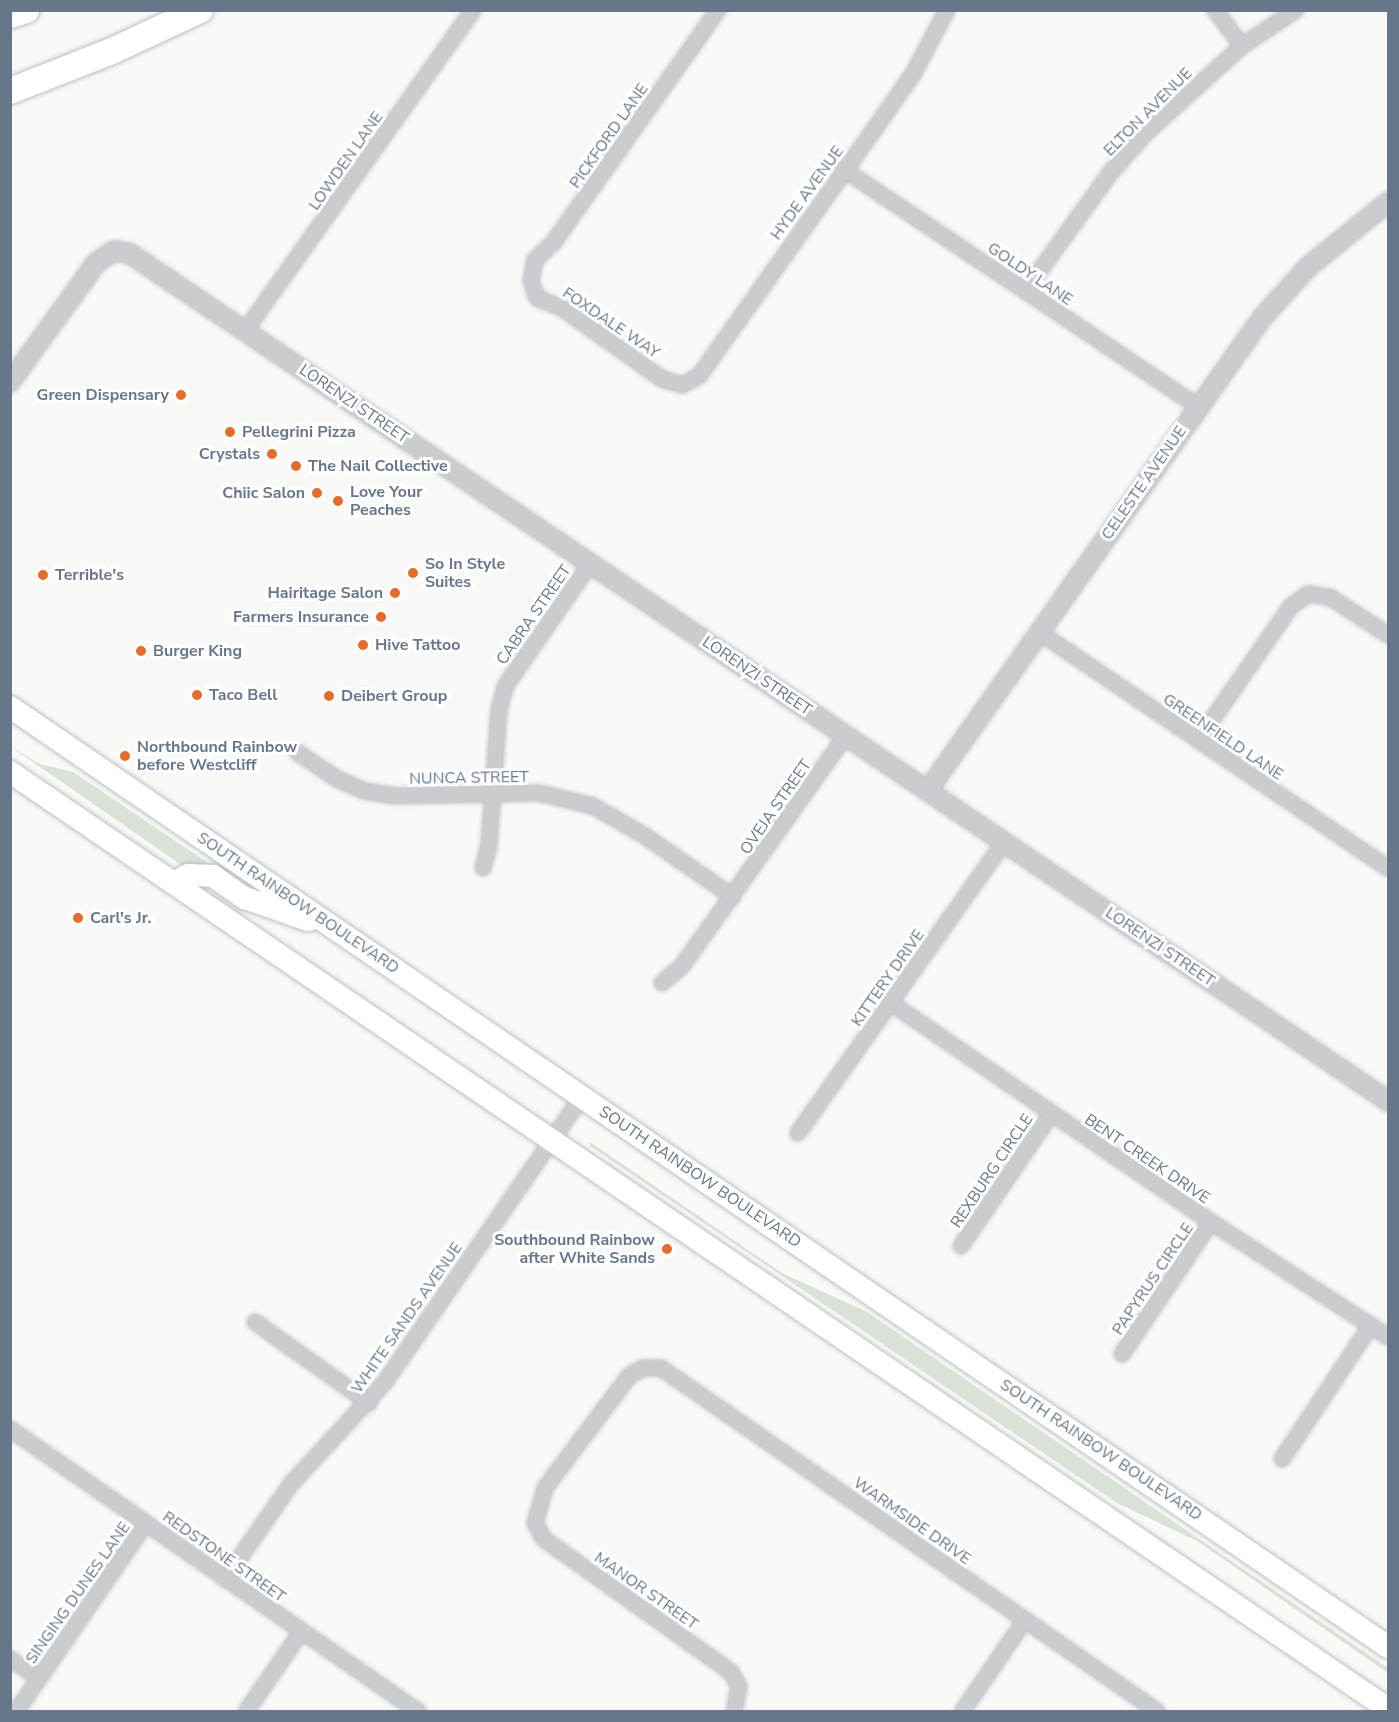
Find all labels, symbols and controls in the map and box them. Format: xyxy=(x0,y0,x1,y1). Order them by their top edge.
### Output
street label: ELTON AVENUE xyxy=(1100,64,1196,160)
street label: PICKFORD LANE xyxy=(566,80,652,192)
street label: LOWDEN LANE xyxy=(305,108,387,214)
street label: HYDE AVENUE xyxy=(767,142,847,244)
street label: GOLDY LANE xyxy=(984,238,1076,310)
street label: FOXDALE WAY xyxy=(559,283,663,363)
street label: LORENZI STREET xyxy=(296,360,412,448)
place label: Green Dispensary xyxy=(37,385,169,405)
marker: Green Dispensary xyxy=(174,388,188,402)
place label: Pellegrini Pizza xyxy=(242,422,356,442)
street label: CELESTE AVENUE xyxy=(1098,422,1190,544)
marker: Pellegrini Pizza xyxy=(223,425,237,439)
place label: Crystals xyxy=(199,444,260,464)
marker: Crystals xyxy=(265,447,279,461)
place label: The Nail Collective xyxy=(308,456,448,476)
marker: The Nail Collective xyxy=(289,459,303,473)
place label: Love Your Peaches xyxy=(350,482,423,520)
place label: Chiic Salon xyxy=(222,483,305,503)
marker: Chiic Salon xyxy=(310,486,324,500)
marker: Love Your Peaches xyxy=(331,494,345,508)
place label: So In Style Suites xyxy=(425,554,505,592)
street label: CABRA STREET xyxy=(493,561,575,669)
place label: Terrible's xyxy=(55,565,124,585)
marker: So In Style Suites xyxy=(406,566,420,580)
marker: Terrible's xyxy=(36,568,50,582)
place label: Hairitage Salon xyxy=(267,583,383,603)
marker: Hairitage Salon xyxy=(388,586,402,600)
place label: Farmers Insurance xyxy=(233,607,369,627)
marker: Farmers Insurance xyxy=(374,610,388,624)
street label: LORENZI STREET xyxy=(699,632,815,720)
place label: Hive Tattoo xyxy=(375,635,460,655)
marker: Hive Tattoo xyxy=(356,638,370,652)
place label: Burger King xyxy=(153,641,242,661)
marker: Burger King xyxy=(134,644,148,658)
place label: Taco Bell xyxy=(209,685,277,705)
place label: Deibert Group xyxy=(341,686,447,706)
marker: Taco Bell xyxy=(190,688,204,702)
marker: Deibert Group xyxy=(322,689,336,703)
street label: GREENFIELD LANE xyxy=(1159,690,1287,784)
place label: Northbound Rainbow before Westcliff xyxy=(137,737,297,775)
marker: Northbound Rainbow before Westcliff xyxy=(118,749,132,763)
street label: OVEJA STREET xyxy=(736,756,816,858)
street label: NUNCA STREET xyxy=(409,767,529,789)
street label: SOUTH RAINBOW BOULEVARD xyxy=(193,828,403,978)
street label: LORENZI STREET xyxy=(1102,903,1218,991)
place label: Carl's Jr. xyxy=(90,908,152,928)
marker: Carl's Jr. xyxy=(71,911,85,925)
street label: KITTERY DRIVE xyxy=(847,926,929,1030)
street label: SOUTH RAINBOW BOULEVARD xyxy=(595,1102,805,1252)
street label: REXBURG CIRCLE xyxy=(947,1110,1037,1232)
street label: BENT CREEK DRIVE xyxy=(1081,1110,1213,1208)
street label: PAPYRUS CIRCLE xyxy=(1108,1219,1198,1339)
place label: Southbound Rainbow after White Sands xyxy=(494,1230,655,1268)
street label: WHITE SANDS AVENUE xyxy=(347,1239,467,1397)
marker: Southbound Rainbow after White Sands xyxy=(660,1242,674,1256)
street label: SOUTH RAINBOW BOULEVARD xyxy=(996,1375,1206,1525)
street label: WARMSIDE DRIVE xyxy=(850,1473,974,1569)
street label: REDSTONE STREET xyxy=(159,1507,289,1607)
street label: SINGING DUNES LANE xyxy=(22,1518,134,1668)
street label: MANOR STREET xyxy=(590,1548,702,1634)

